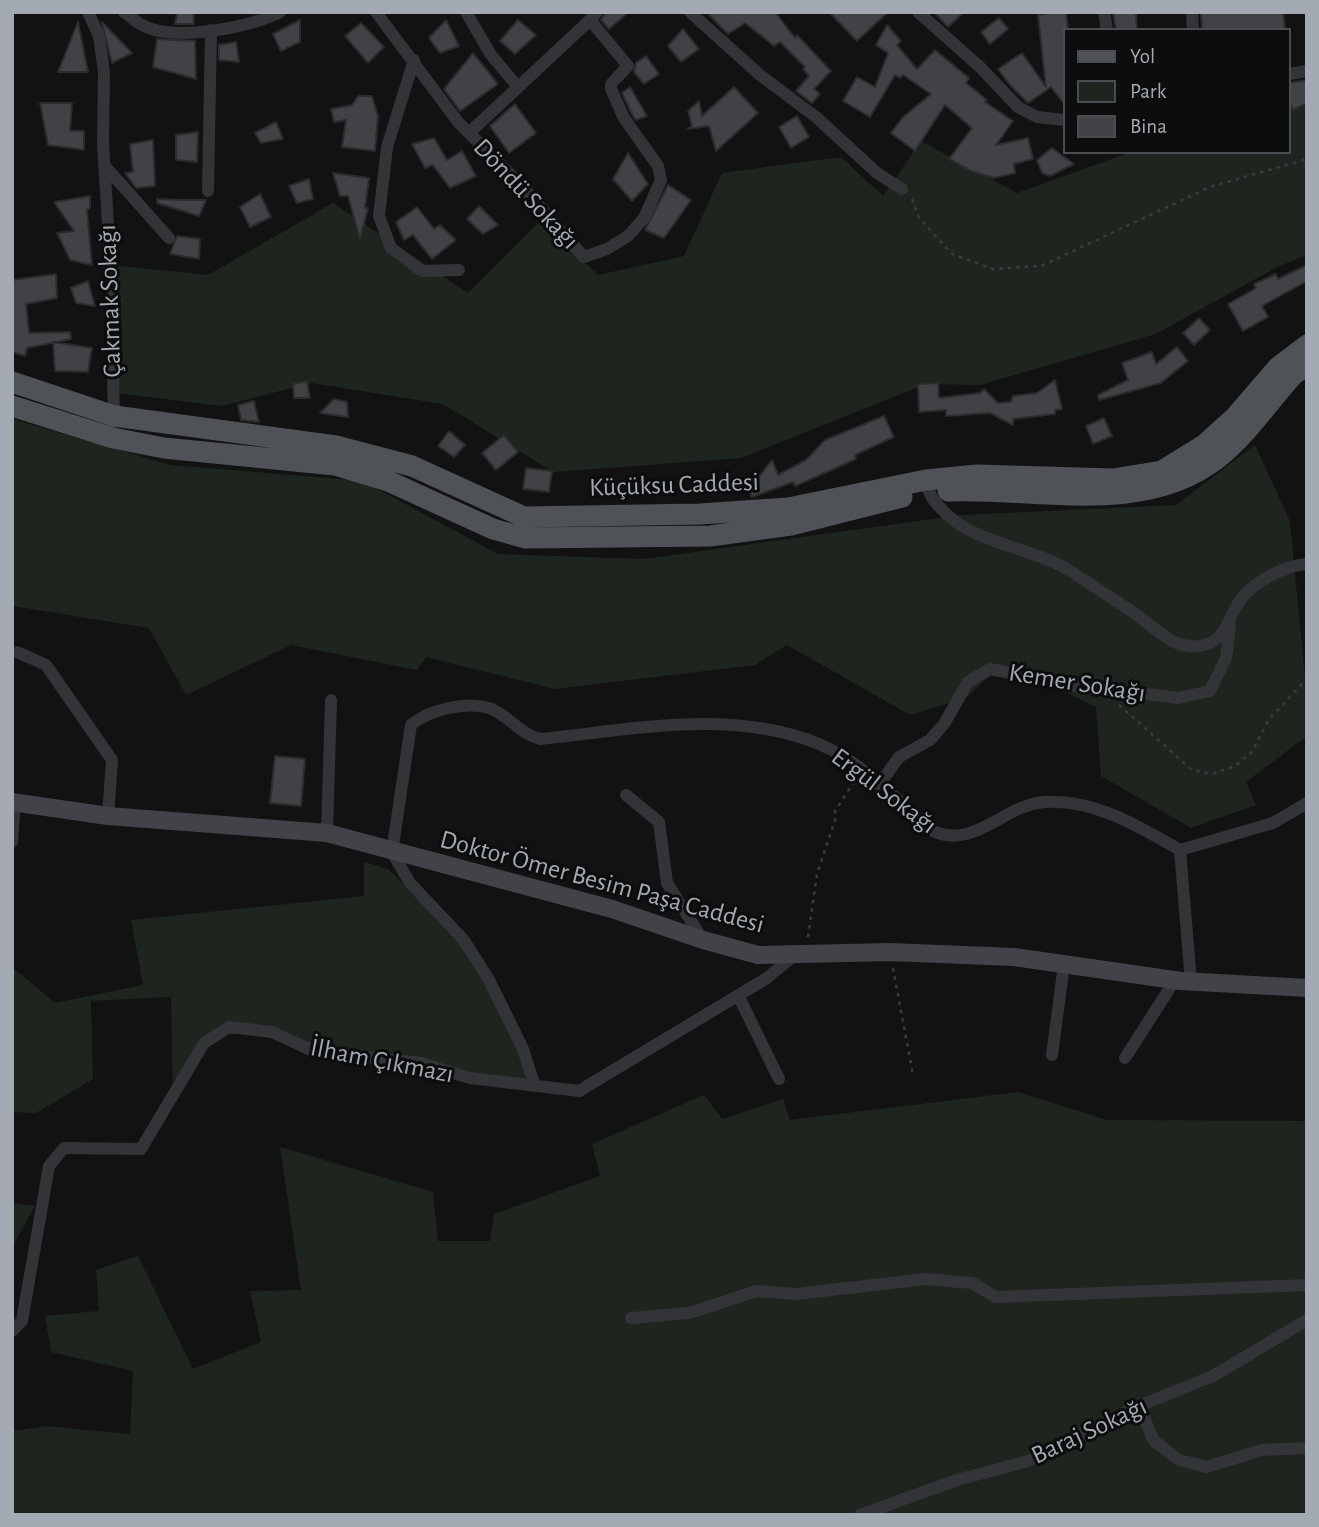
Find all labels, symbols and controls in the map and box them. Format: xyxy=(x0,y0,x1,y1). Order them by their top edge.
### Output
legend xyxy=(1064,28,1291,154)
text: Yol xyxy=(1130,46,1155,67)
text: Park xyxy=(1130,81,1166,102)
text: Bina xyxy=(1130,116,1167,137)
street label: Döndü Sokağı xyxy=(467,132,585,256)
street label: Çakmak Sokağı xyxy=(92,224,128,378)
street label: Küçüksu Caddesi xyxy=(589,466,759,504)
street label: Kemer Sokağı xyxy=(1006,657,1148,709)
street label: Ergül Sokağı xyxy=(825,741,943,841)
street label: Doktor Ömer Besim Paşa Caddesi xyxy=(436,824,768,940)
street label: İlham Çıkmazı xyxy=(308,1032,456,1090)
street label: Baraj Sokağı xyxy=(1026,1391,1152,1471)

